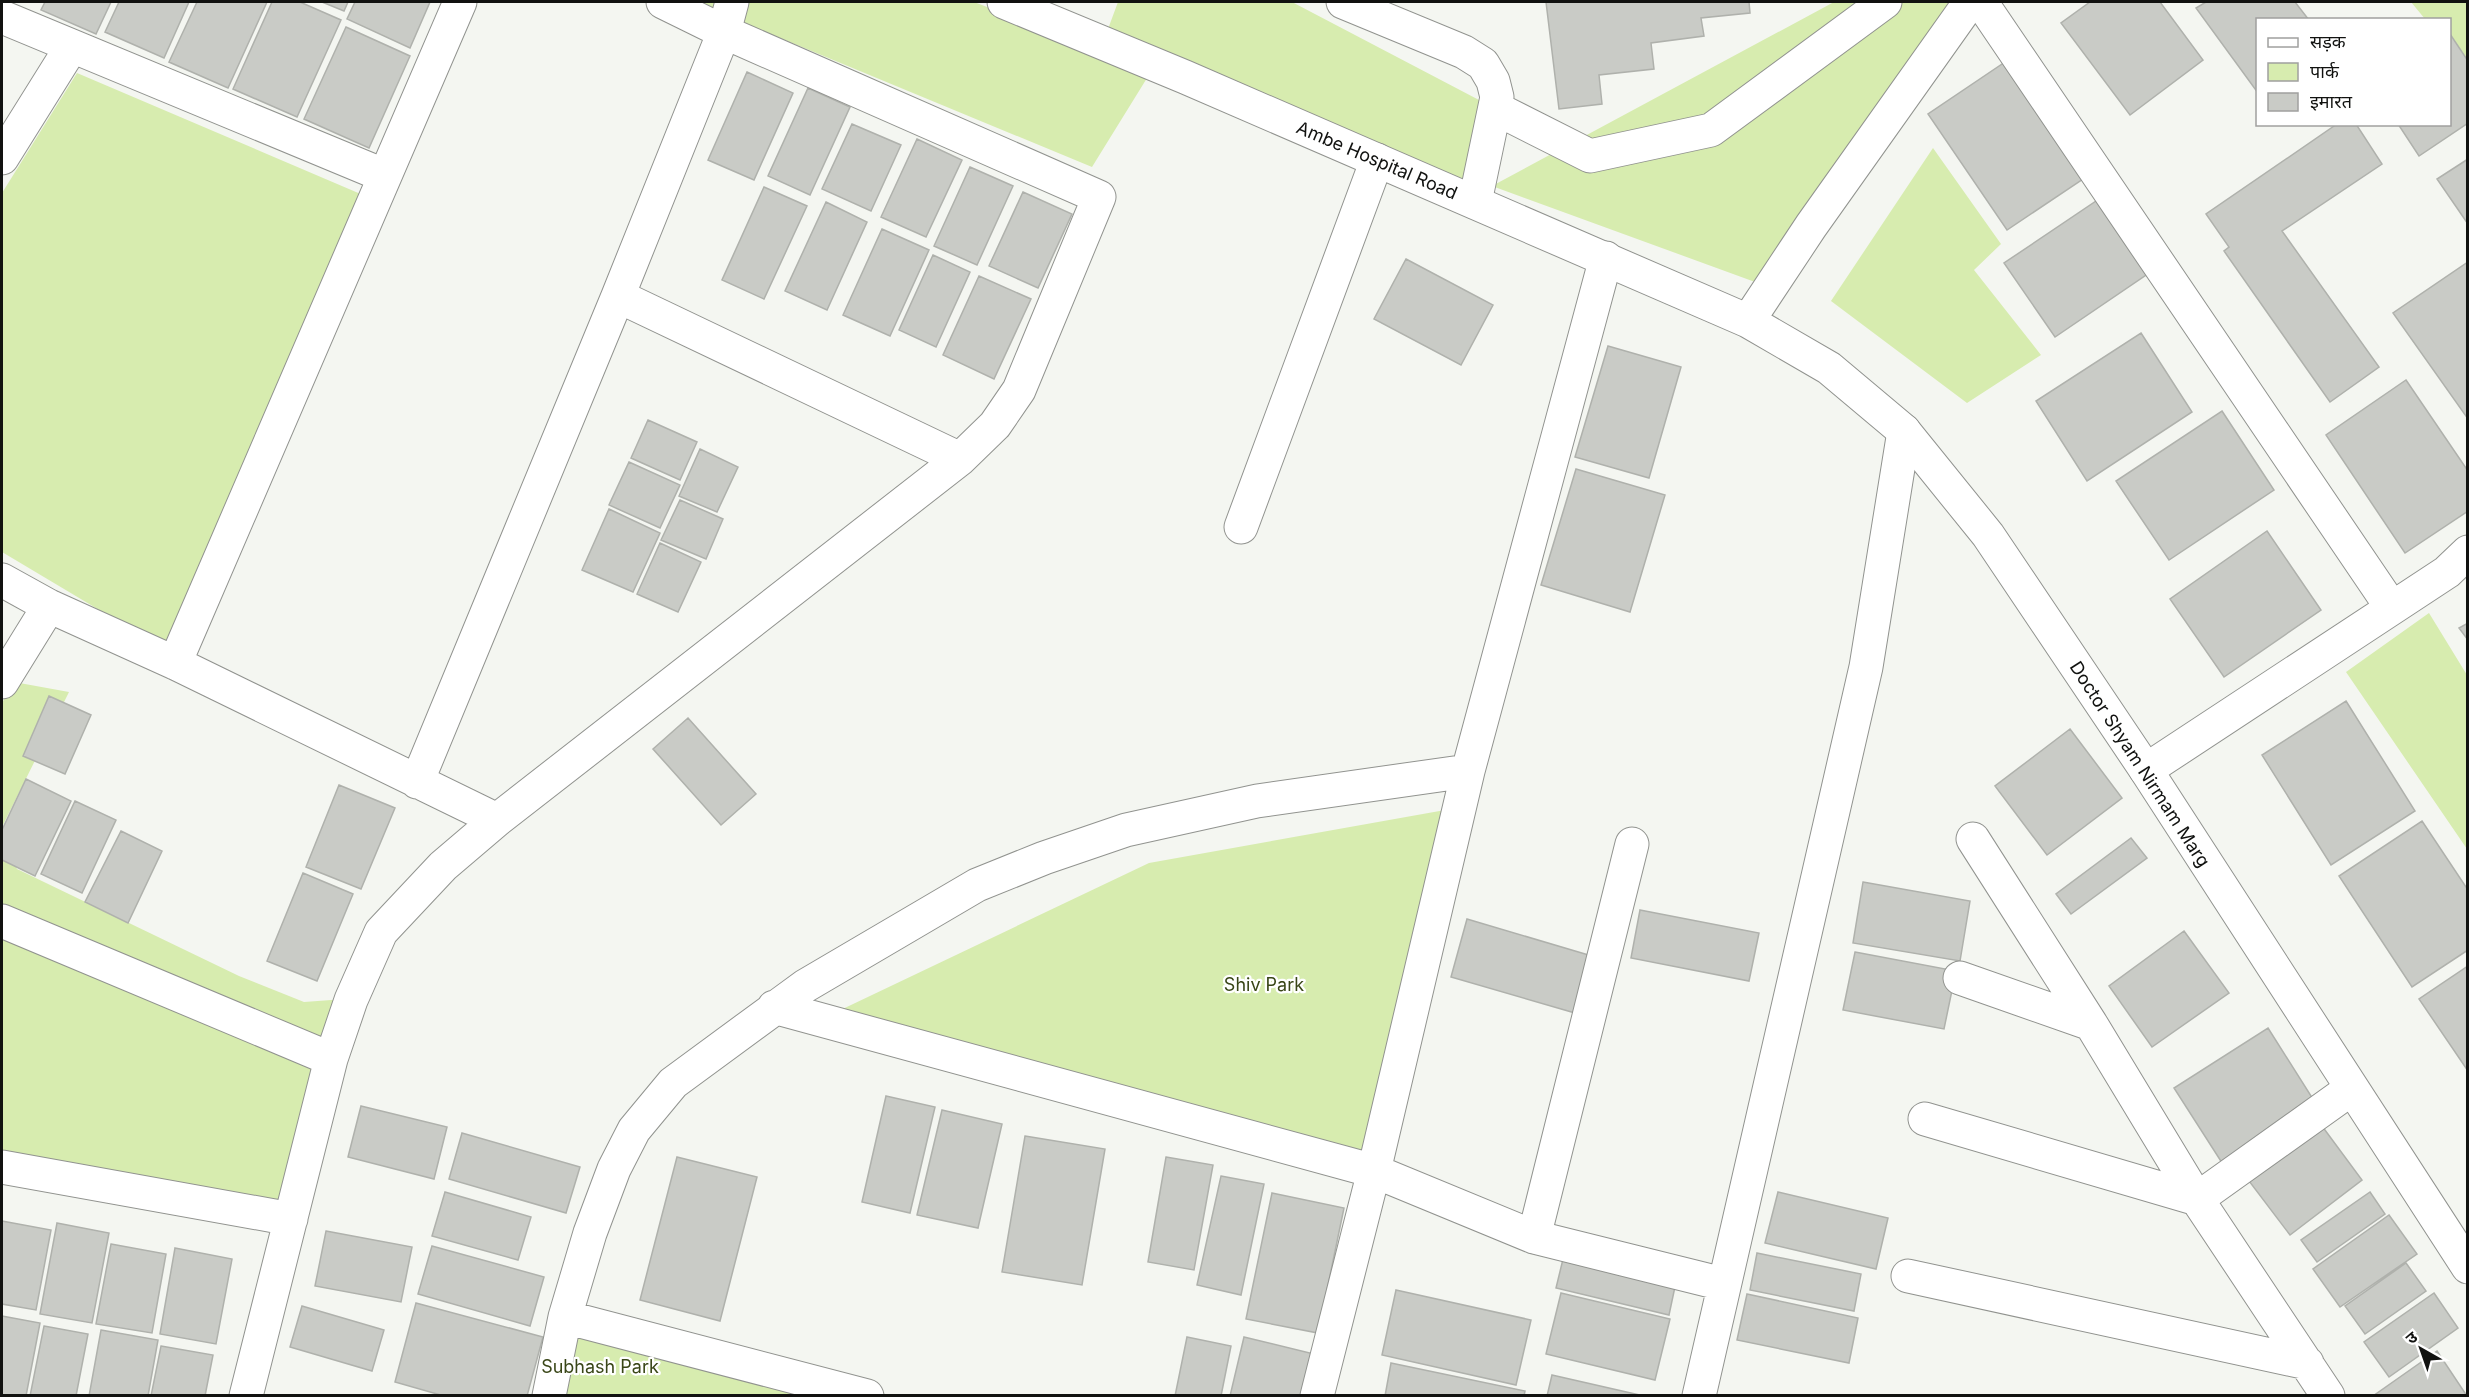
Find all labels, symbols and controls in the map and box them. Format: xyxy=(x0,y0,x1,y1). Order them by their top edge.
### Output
legend xyxy=(2256,18,2451,126)
text: सड़क xyxy=(2310,31,2347,52)
text: पार्क xyxy=(2310,61,2340,82)
text: इमारत xyxy=(2310,91,2353,112)
street label: Ambe Hospital Road xyxy=(1293,117,1461,203)
street label: Doctor Shyam Nirmam Marg xyxy=(2066,657,2214,871)
park label: Shiv Park xyxy=(1224,974,1304,995)
north arrow xyxy=(2391,1319,2451,1379)
text: उ xyxy=(2401,1326,2422,1348)
park label: Subhash Park xyxy=(541,1356,659,1377)

